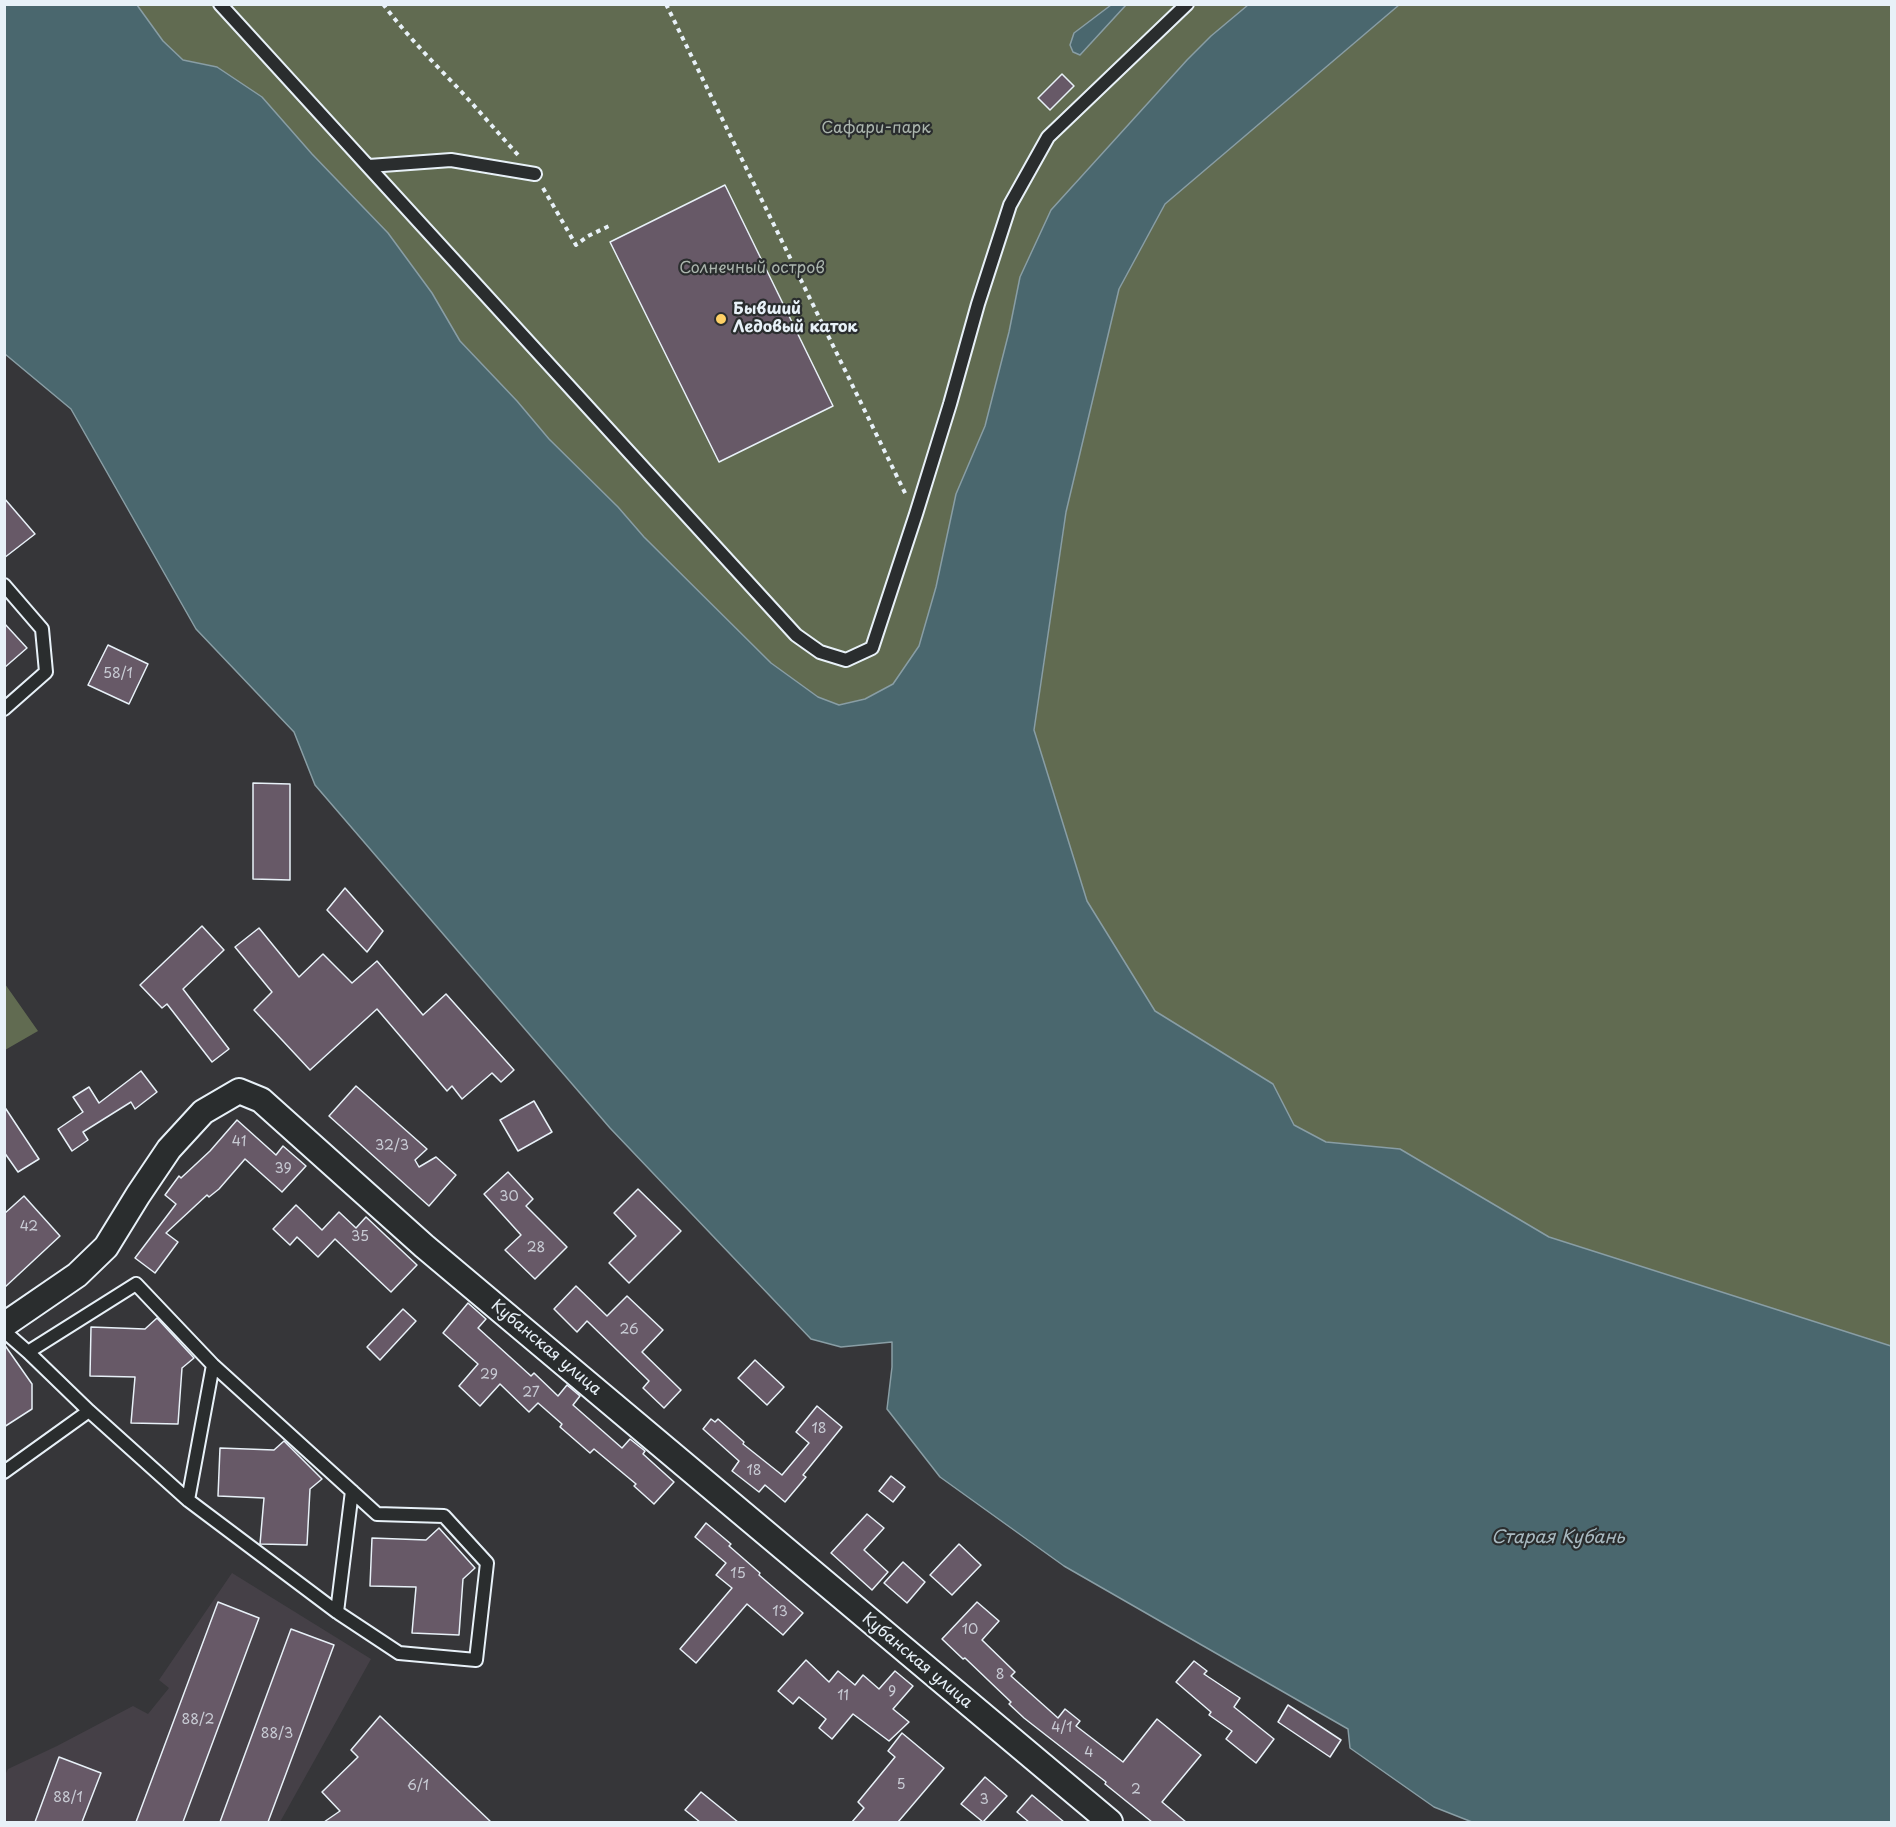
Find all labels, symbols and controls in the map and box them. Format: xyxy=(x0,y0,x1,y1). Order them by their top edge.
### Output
park label: Сафари-парк xyxy=(821,119,931,139)
park label: Солнечный остров xyxy=(679,259,825,279)
place label: Бывший Ледовый каток xyxy=(733,300,858,338)
marker: Бывший Ледовый каток xyxy=(714,312,728,326)
house number: 58/1 xyxy=(103,666,133,682)
house number: 41 xyxy=(232,1134,246,1150)
house number: 32/3 xyxy=(375,1138,409,1154)
house number: 39 xyxy=(274,1161,292,1177)
house number: 30 xyxy=(499,1189,519,1205)
house number: 42 xyxy=(20,1219,38,1235)
house number: 35 xyxy=(351,1229,369,1245)
house number: 28 xyxy=(527,1240,545,1256)
street label: Кубанская улица xyxy=(487,1296,605,1400)
house number: 26 xyxy=(619,1322,639,1338)
house number: 29 xyxy=(480,1367,498,1383)
house number: 27 xyxy=(522,1385,540,1401)
house number: 18 xyxy=(811,1421,827,1437)
house number: 18 xyxy=(746,1463,762,1479)
water label: Старая Кубань xyxy=(1491,1527,1625,1549)
house number: 15 xyxy=(730,1566,746,1582)
house number: 13 xyxy=(772,1604,788,1620)
street label: Кубанская улица xyxy=(858,1609,976,1713)
house number: 10 xyxy=(962,1622,978,1638)
house number: 8 xyxy=(996,1667,1004,1683)
house number: 9 xyxy=(888,1684,896,1700)
house number: 11 xyxy=(837,1688,849,1704)
house number: 88/2 xyxy=(182,1712,214,1728)
house number: 4/1 xyxy=(1051,1720,1073,1736)
house number: 88/3 xyxy=(261,1726,293,1742)
house number: 4 xyxy=(1084,1745,1094,1761)
house number: 5 xyxy=(896,1777,906,1793)
house number: 6/1 xyxy=(407,1778,429,1794)
house number: 2 xyxy=(1131,1782,1141,1798)
house number: 88/1 xyxy=(53,1790,83,1806)
house number: 3 xyxy=(979,1792,989,1808)

